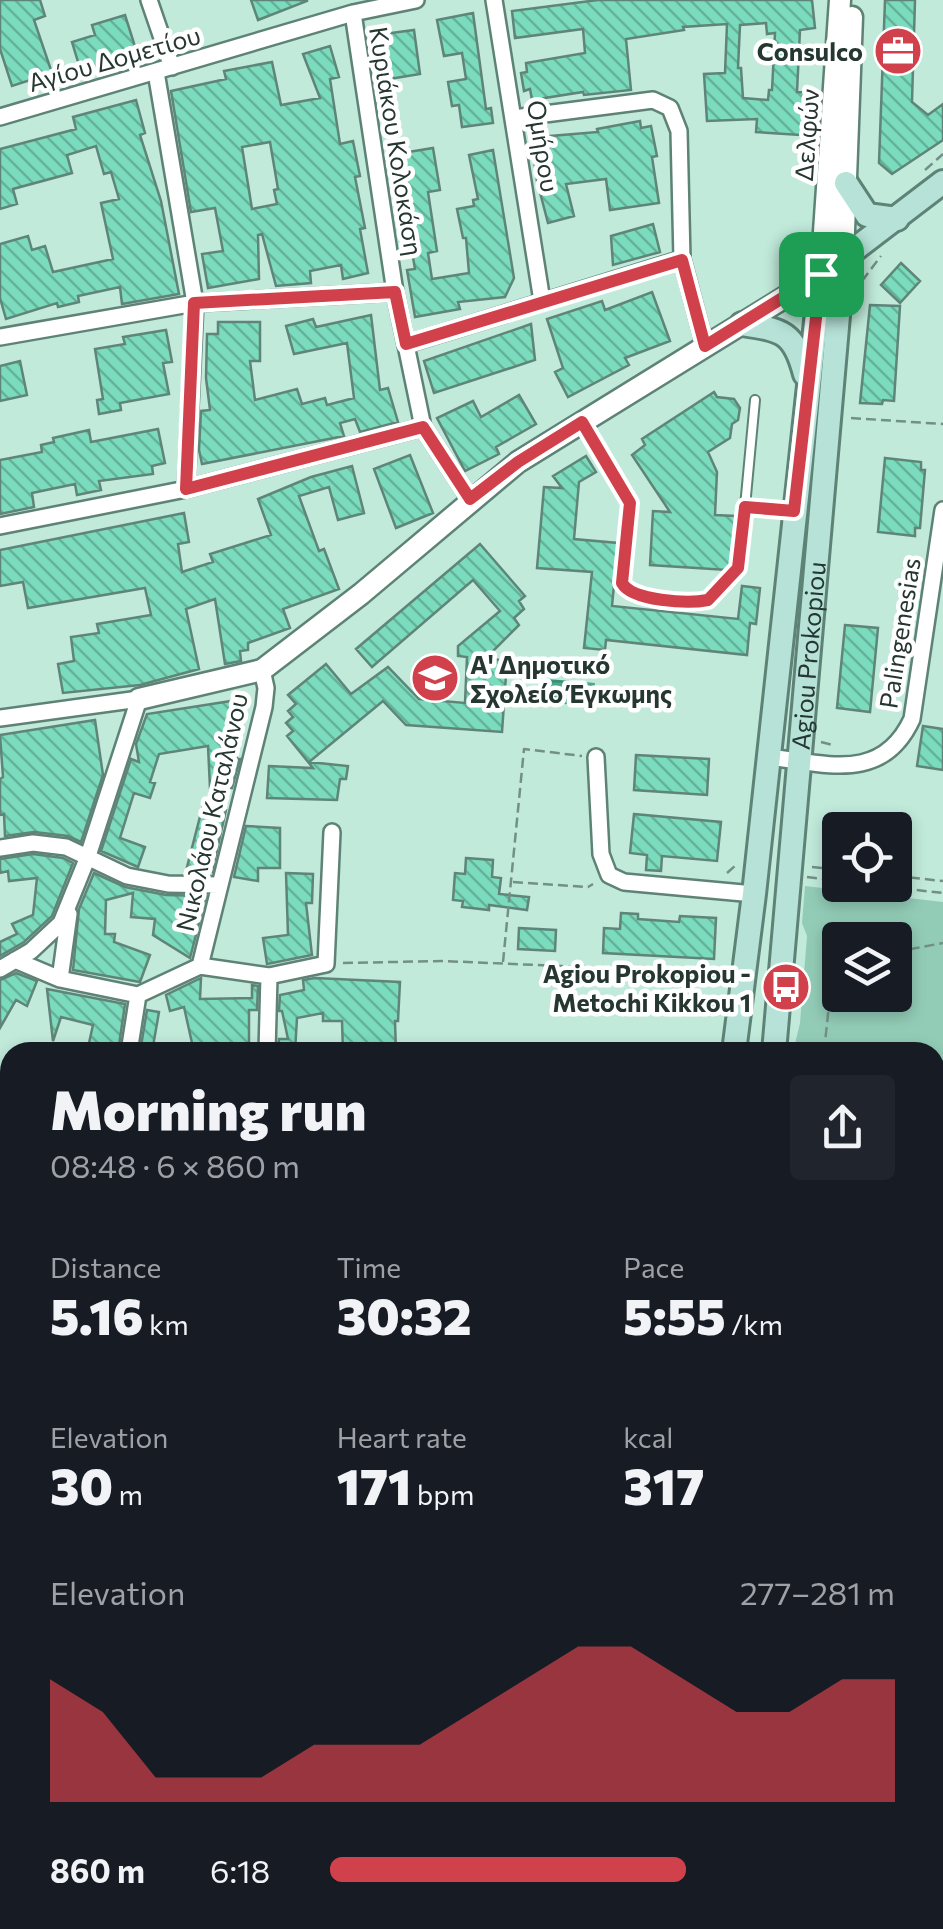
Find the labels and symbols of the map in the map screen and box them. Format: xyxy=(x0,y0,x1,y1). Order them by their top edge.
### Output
street label: Αγίου Δομετίου xyxy=(24,19,204,97)
street label: Κυριάκου Κολοκάση xyxy=(364,24,430,258)
office icon: Consulco xyxy=(872,25,924,77)
place label: Consulco xyxy=(757,36,863,66)
street label: Δελφών xyxy=(788,88,824,182)
street label: Ομήρου xyxy=(522,98,566,194)
pin xyxy=(779,232,864,317)
street label: Palingenesias xyxy=(872,556,926,710)
street label: Agiou Prokopiou xyxy=(785,560,831,751)
place label: Α' Δημοτικό Σχολείο Έγκωμης xyxy=(470,649,672,708)
school or university icon: Α' Δημοτικό Σχολείο Έγκωμης xyxy=(409,652,461,704)
street label: Νικολάου Καταλάνου xyxy=(169,690,253,934)
place label: Agiou Prokopiou - Metochi Kikkou 1 xyxy=(543,958,751,1017)
bus stop icon: Agiou Prokopiou - Metochi Kikkou 1 xyxy=(760,961,812,1013)

